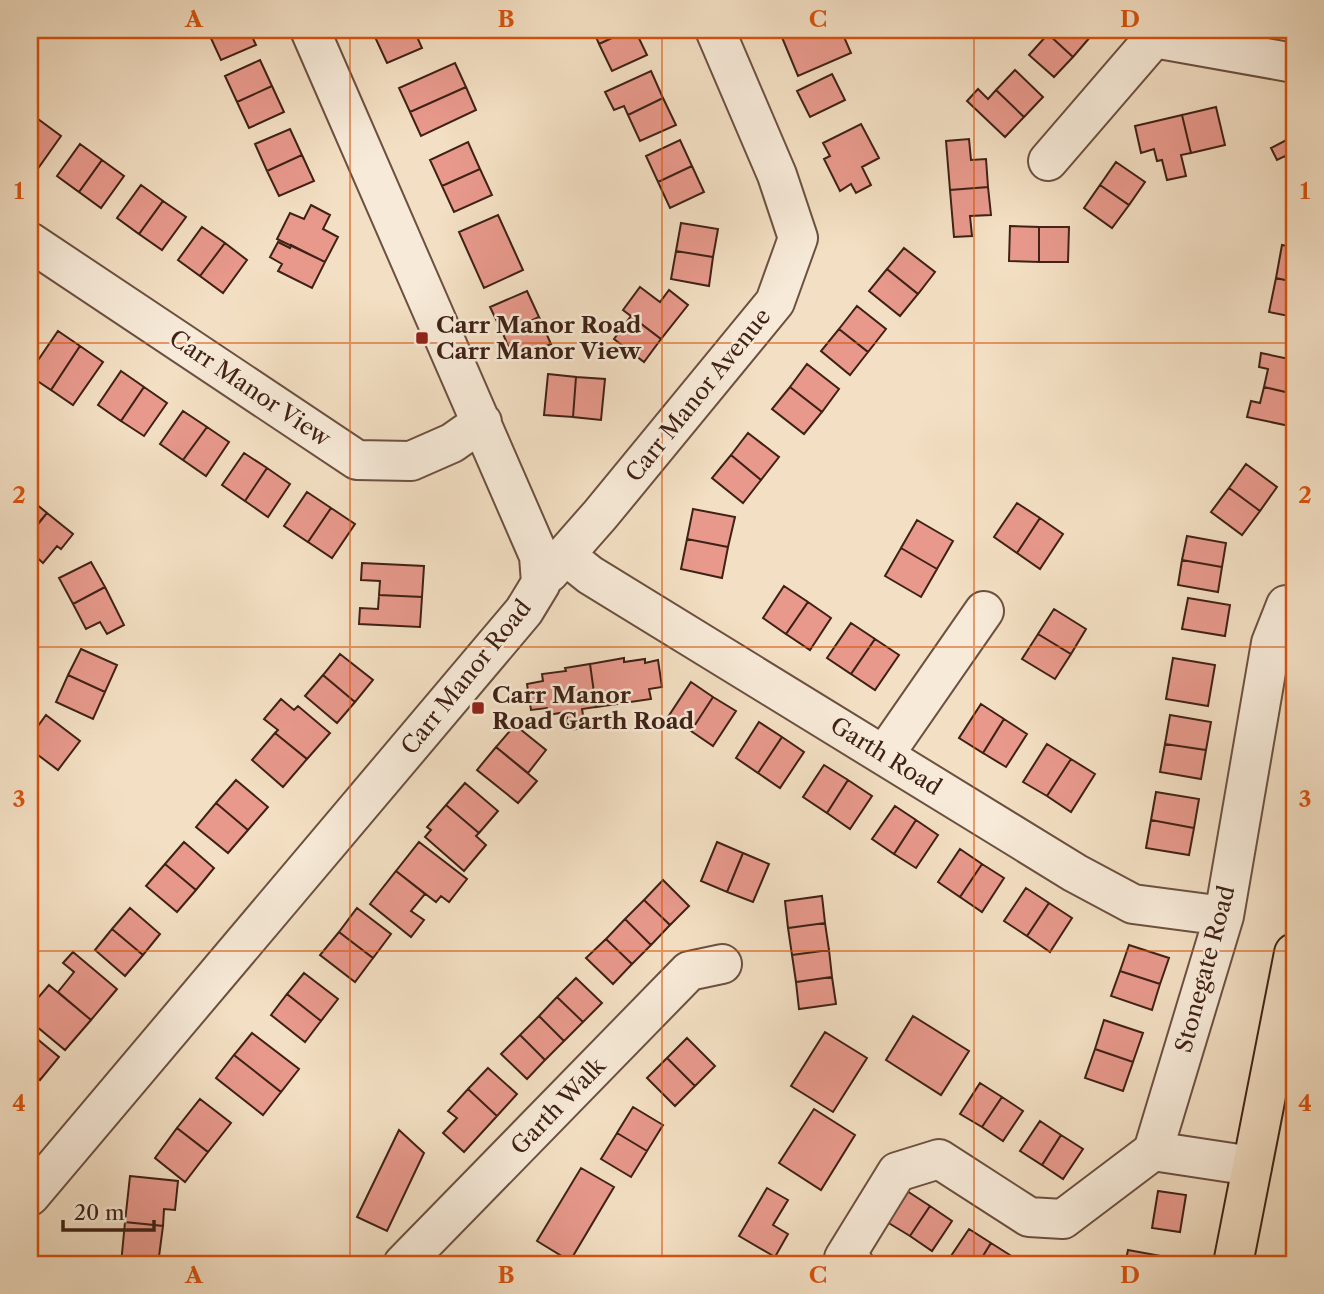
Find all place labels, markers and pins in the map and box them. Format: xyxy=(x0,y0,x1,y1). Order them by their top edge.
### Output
place label: Carr Manor Road Carr Manor View xyxy=(436,311,642,365)
marker: Carr Manor Road Carr Manor View xyxy=(414,330,430,346)
place label: Carr Manor Road Garth Road xyxy=(492,681,695,735)
marker: Carr Manor Road Garth Road xyxy=(470,700,486,716)

